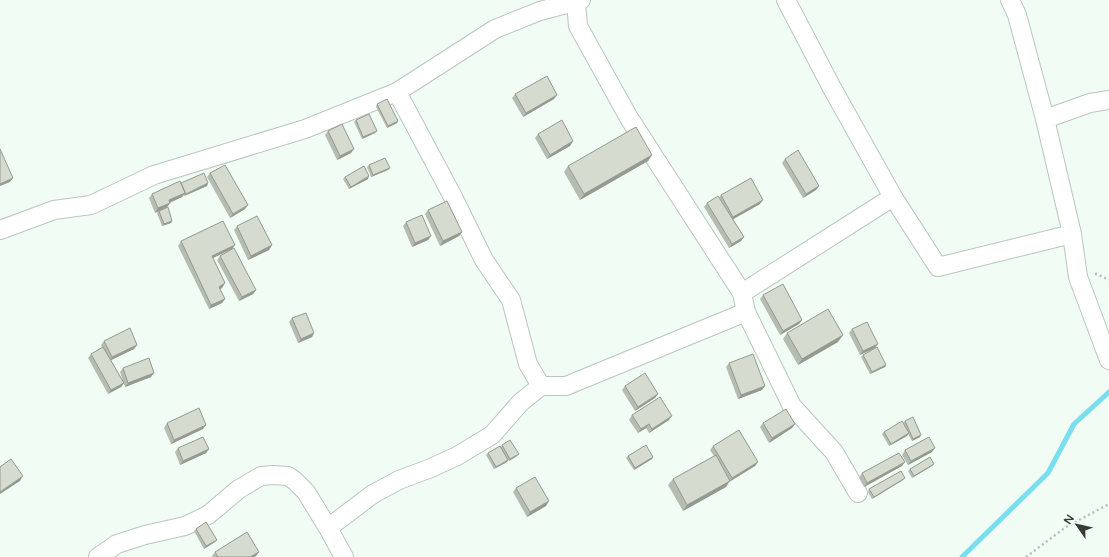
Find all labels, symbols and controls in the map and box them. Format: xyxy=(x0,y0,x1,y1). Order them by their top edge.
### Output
north arrow xyxy=(1057,505,1097,545)
text: N xyxy=(1061,512,1077,527)

